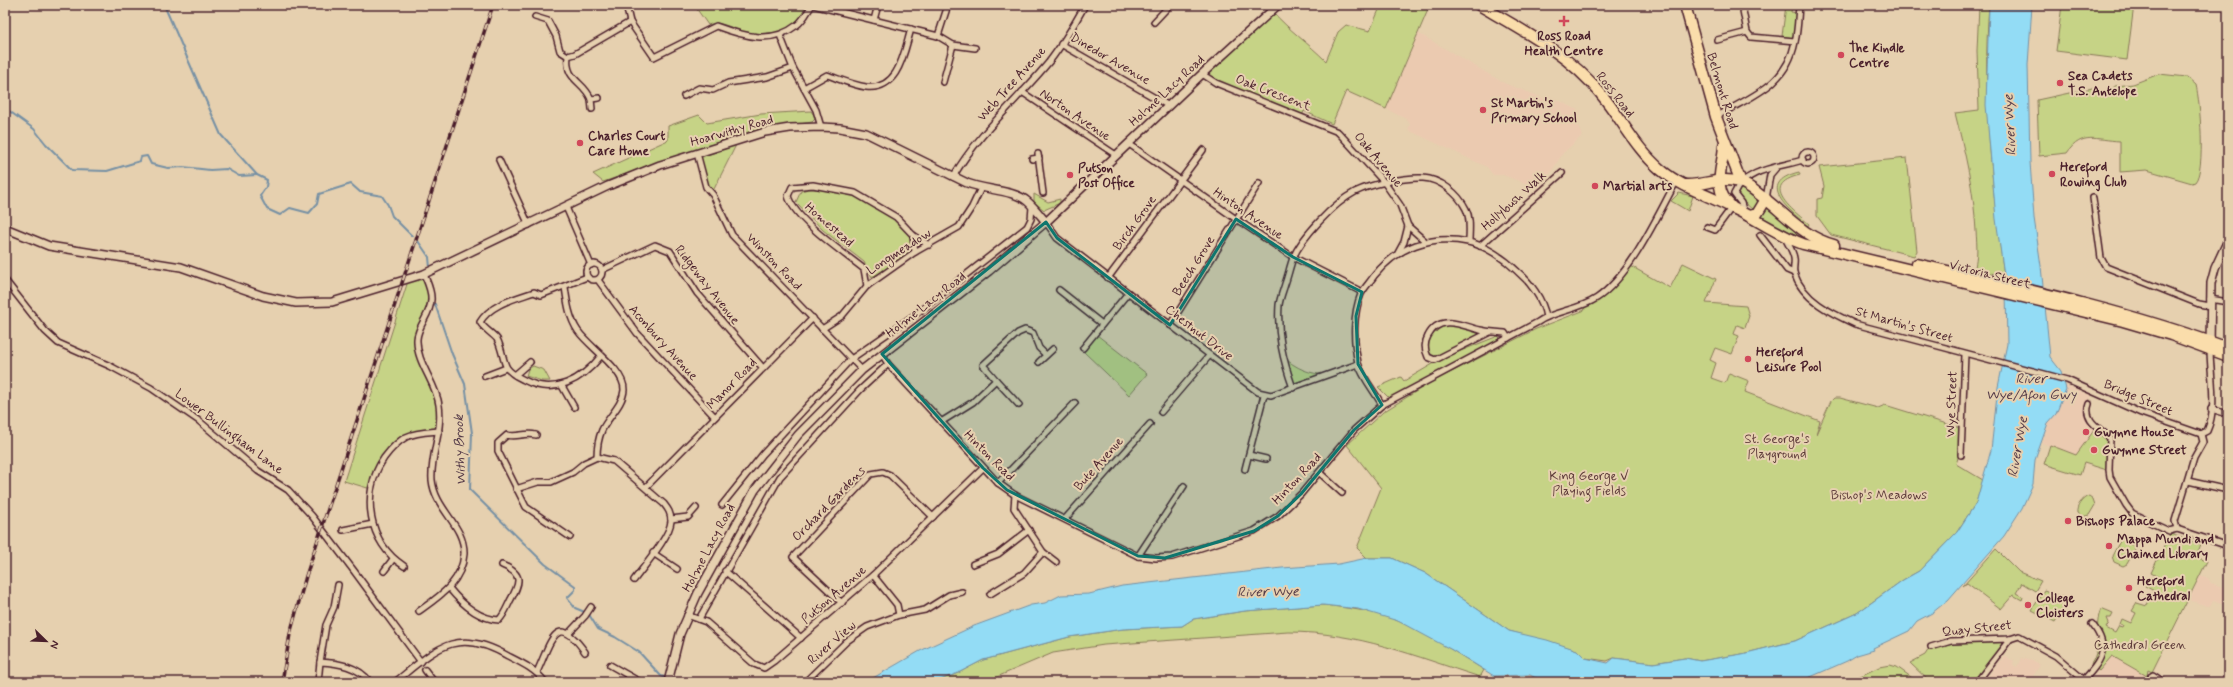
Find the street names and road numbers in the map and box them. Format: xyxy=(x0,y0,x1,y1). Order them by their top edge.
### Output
street label: Dinedor Avenue xyxy=(1067,29,1153,89)
street label: Web Tree Avenue xyxy=(974,43,1050,125)
street label: Holme Lacy Road xyxy=(1126,51,1208,131)
street label: Belmont Road xyxy=(1702,51,1742,131)
street label: Ross Road xyxy=(1592,69,1638,121)
street label: Oak Crescent xyxy=(1233,71,1313,115)
street label: Norton Avenue xyxy=(1036,85,1114,145)
street label: Hoarwithy Road xyxy=(689,111,775,151)
street label: Oak Avenue xyxy=(1350,129,1406,191)
street label: Hollybush Walk xyxy=(1478,167,1551,235)
street label: Hinton Avenue xyxy=(1209,184,1287,244)
street label: Birch Grove xyxy=(1109,192,1161,254)
street label: Homestead xyxy=(801,199,857,251)
street label: Longmeadow xyxy=(864,225,935,280)
street label: Winston Road xyxy=(742,230,806,294)
street label: Beech Grove xyxy=(1169,233,1219,299)
street label: Ridgeway Avenue xyxy=(670,242,743,329)
street label: Victoria Street xyxy=(1948,257,2033,293)
street label: Holme Lacy Road xyxy=(882,268,970,342)
street label: Chestnut Drive xyxy=(1162,301,1237,365)
street label: Aconbury Avenue xyxy=(625,302,701,384)
street label: St Martin's Street xyxy=(1853,303,1955,347)
street label: Manor Road xyxy=(703,354,761,414)
street label: Wye Street xyxy=(1942,371,1962,437)
street label: Bridge Street xyxy=(2101,376,2175,420)
street label: Lower Bullingham Lane xyxy=(170,385,287,480)
street label: Hinton Road xyxy=(960,427,1018,485)
street label: Bute Avenue xyxy=(1070,433,1128,495)
street label: Hinton Road xyxy=(1268,449,1326,509)
street label: Orchard Gardens xyxy=(789,463,869,545)
street label: Holme Lacy Road xyxy=(679,501,739,595)
street label: Putson Avenue xyxy=(798,562,870,628)
street label: River View xyxy=(804,617,860,669)
street label: Quay Street xyxy=(1941,617,2013,641)

